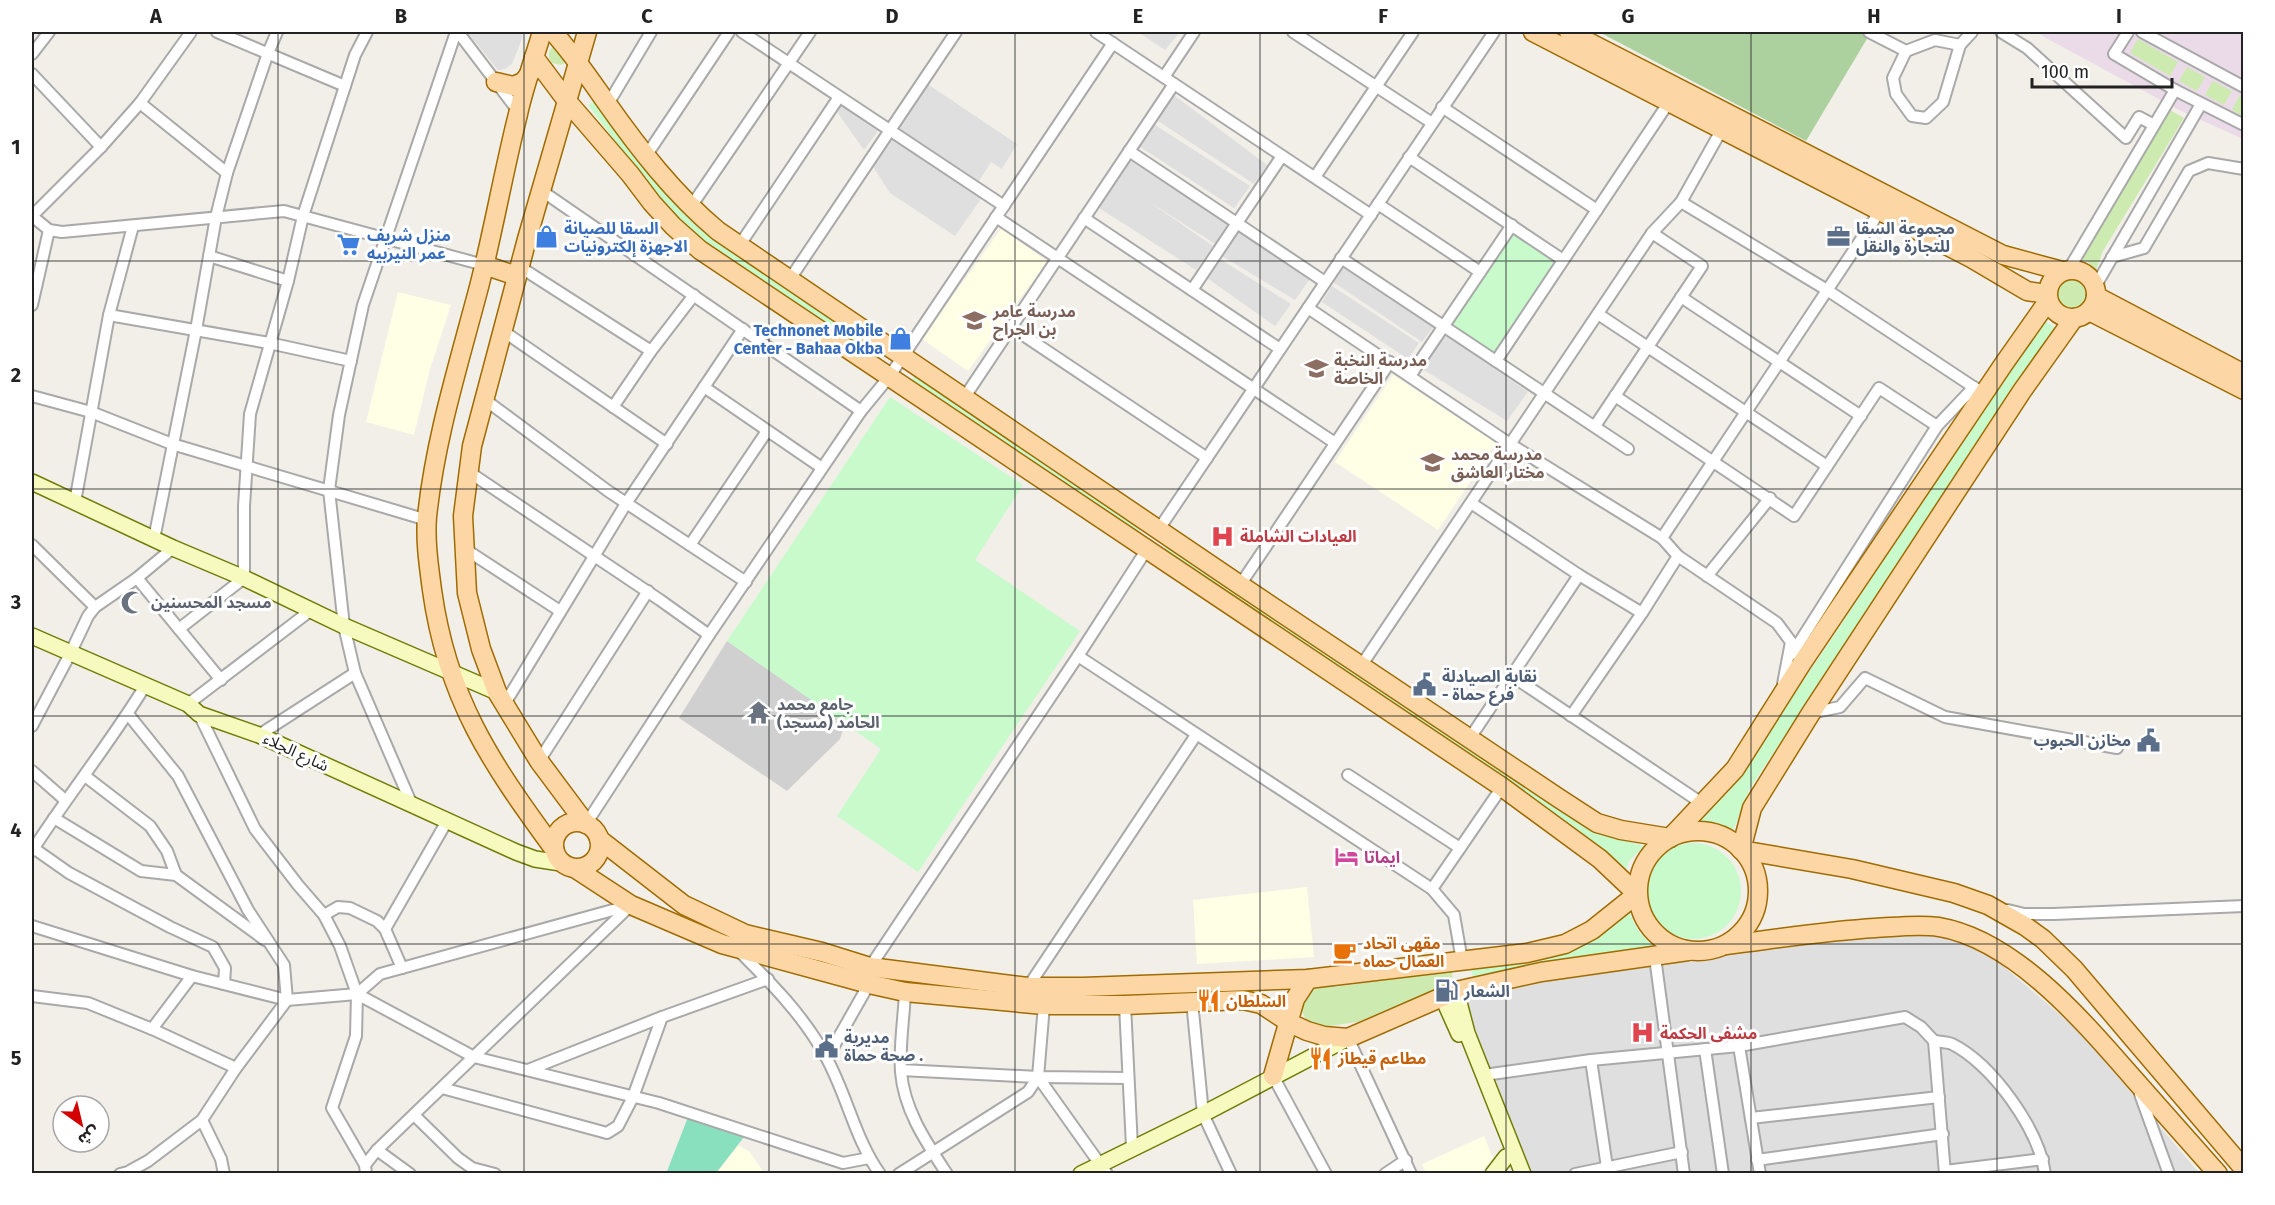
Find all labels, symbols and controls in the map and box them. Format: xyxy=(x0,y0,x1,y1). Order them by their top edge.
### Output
text: A xyxy=(149,4,163,28)
text: B xyxy=(395,4,407,28)
text: C xyxy=(641,4,653,28)
text: D xyxy=(885,4,899,28)
text: E xyxy=(1133,4,1143,28)
text: F xyxy=(1378,4,1388,28)
text: G xyxy=(1622,4,1634,28)
text: H xyxy=(1867,4,1881,28)
text: I xyxy=(2116,4,2122,28)
scale bar xyxy=(2032,51,2172,89)
text: 100 m xyxy=(2041,61,2089,83)
text: 1 xyxy=(11,135,21,159)
place label: السقا للصيانة الاجهزة إلكترونيات xyxy=(564,219,688,258)
place label: مجموعة السقا للتجارة والنقل xyxy=(1856,219,1955,256)
shop icon: السقا للصيانة الاجهزة إلكترونيات xyxy=(533,224,559,250)
office icon: مجموعة السقا للتجارة والنقل xyxy=(1825,224,1851,250)
place label: منزل شريف عمر النيربيه xyxy=(367,226,451,263)
supermarket icon: منزل شريف عمر النيربيه xyxy=(336,231,362,257)
place label: مدرسة عامر بن الجراح xyxy=(992,302,1076,341)
school or university icon: مدرسة عامر بن الجراح xyxy=(962,307,988,333)
place label: Technonet Mobile Center - Bahaa Okba xyxy=(734,321,883,358)
shop icon: Technonet Mobile Center - Bahaa Okba xyxy=(888,326,914,352)
place label: مدرسة النخبة الخاصة xyxy=(1334,351,1427,388)
school or university icon: مدرسة النخبة الخاصة xyxy=(1303,356,1329,382)
text: 2 xyxy=(11,363,21,387)
place label: مدرسة محمد مختار العاشق xyxy=(1451,445,1545,483)
school or university icon: مدرسة محمد مختار العاشق xyxy=(1420,450,1446,476)
hospital icon: العيادات الشاملة xyxy=(1209,523,1235,549)
place label: العيادات الشاملة xyxy=(1240,527,1357,546)
mosque icon: مسجد المحسنين xyxy=(120,589,146,615)
text: 3 xyxy=(10,590,21,614)
place label: مسجد المحسنين xyxy=(151,593,271,612)
place label: نقابة الصيادلة - فرع حماة xyxy=(1442,667,1537,706)
public building icon: نقابة الصيادلة - فرع حماة xyxy=(1411,672,1437,698)
place label: جامع محمد الحامد (مسجد) xyxy=(777,695,880,732)
temple icon: جامع محمد الحامد (مسجد) xyxy=(746,700,772,726)
public building icon: مخازن الحبوب xyxy=(2136,727,2162,753)
street label: شارع الجلاء xyxy=(259,729,332,778)
place label: مخازن الحبوب xyxy=(2033,731,2131,750)
text: 4 xyxy=(10,818,22,842)
hotel icon: ايماتا xyxy=(1333,844,1359,870)
place label: ايماتا xyxy=(1364,848,1400,867)
place label: مقهى اتحاد العمال حماه xyxy=(1363,934,1444,971)
cafe icon: مقهى اتحاد العمال حماه xyxy=(1332,939,1358,965)
fuel station icon: الشعار xyxy=(1433,978,1459,1004)
place label: الشعار xyxy=(1463,982,1510,1001)
restaurant icon: السلطان xyxy=(1195,988,1221,1014)
place label: السلطان xyxy=(1226,992,1286,1011)
hospital icon: مشفى الحكمة xyxy=(1629,1020,1655,1046)
place label: مشفى الحكمة xyxy=(1660,1024,1757,1043)
place label: مديرية صحة حماة . xyxy=(844,1028,923,1065)
public building icon: مديرية صحة حماة . xyxy=(813,1033,839,1059)
restaurant icon: مطاعم قيطاز xyxy=(1307,1045,1333,1071)
text: 5 xyxy=(11,1046,22,1070)
place label: مطاعم قيطاز xyxy=(1337,1049,1426,1071)
north arrow xyxy=(51,1094,111,1154)
text: ش xyxy=(75,1122,104,1150)

